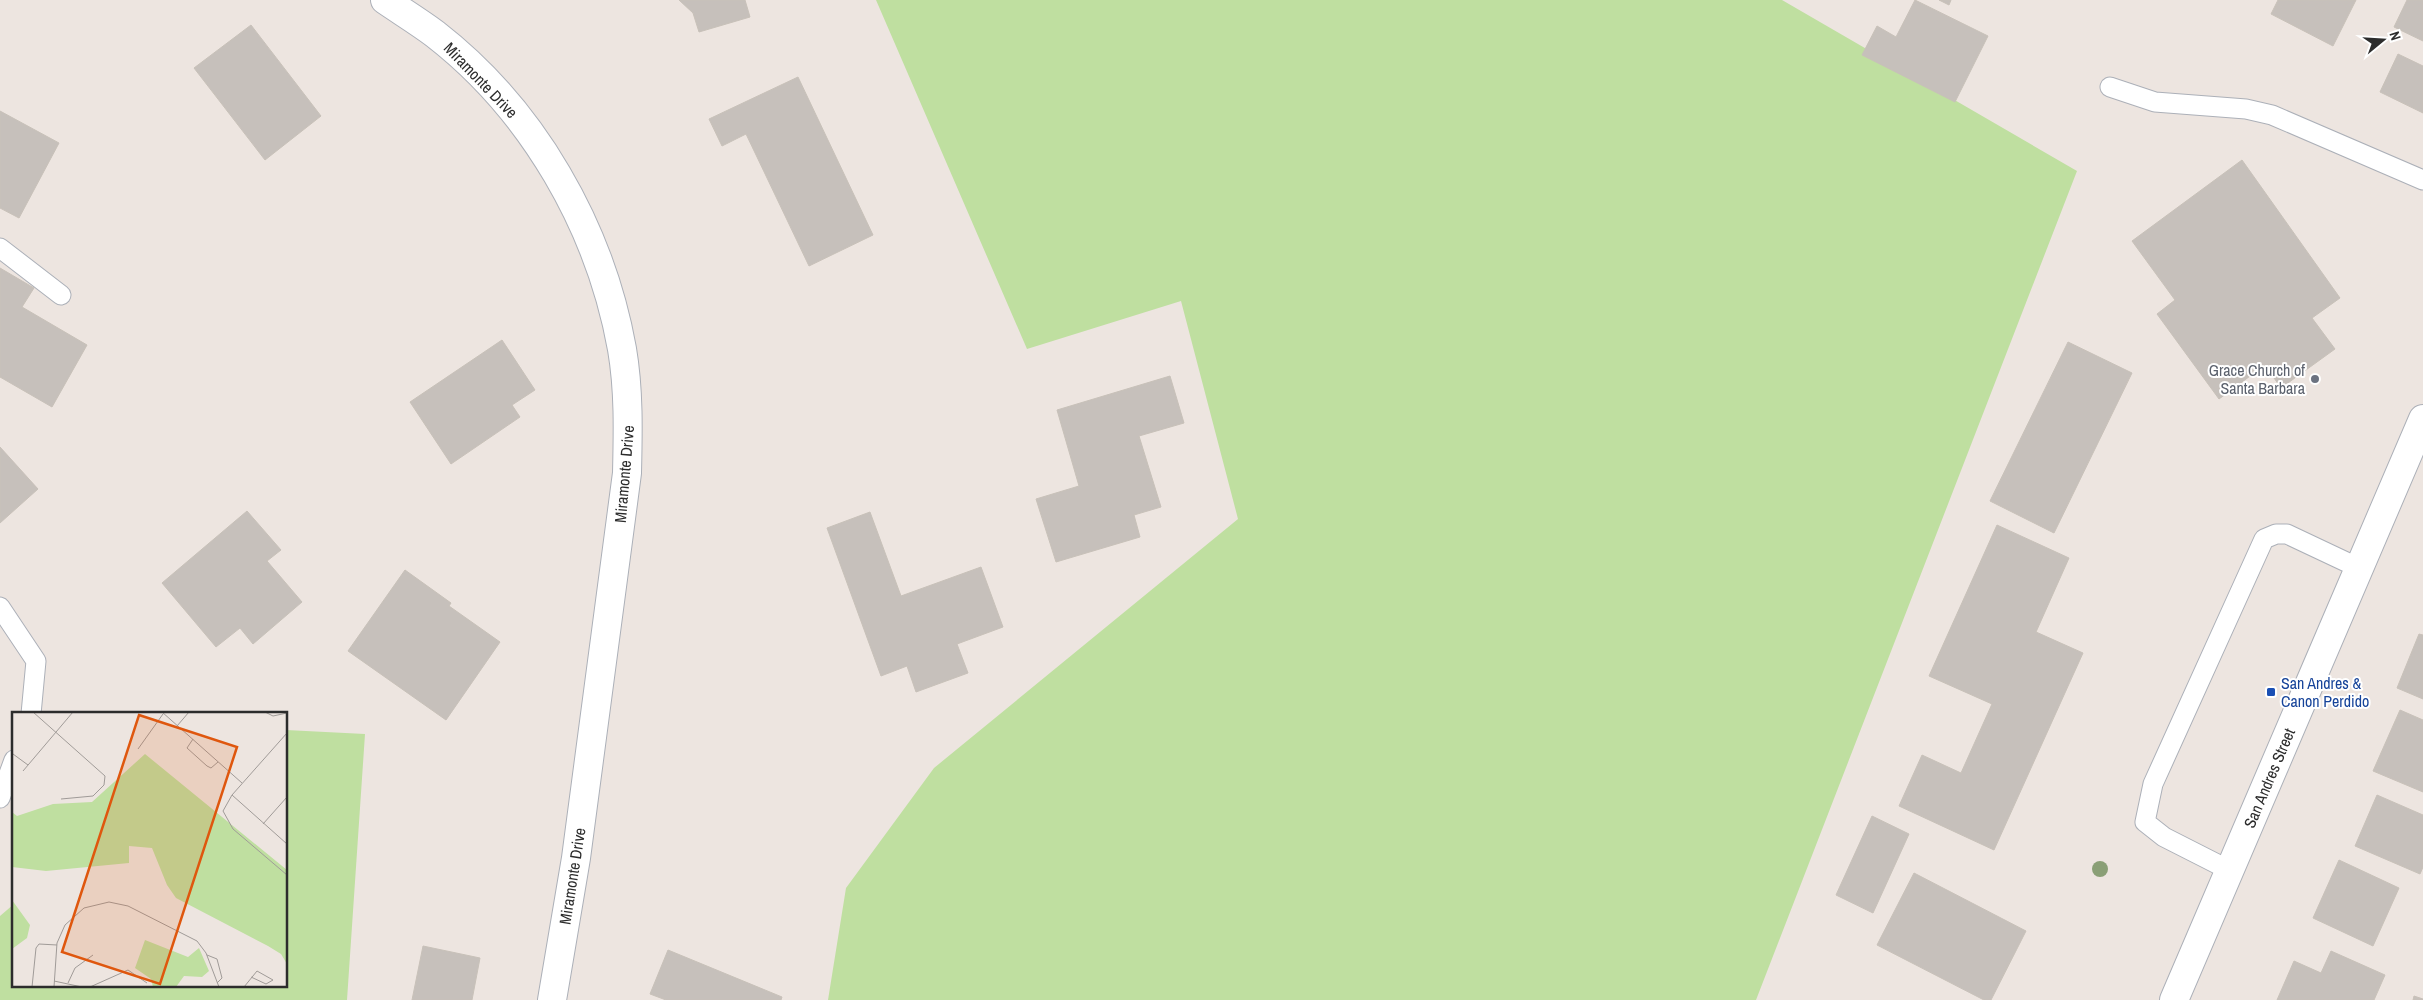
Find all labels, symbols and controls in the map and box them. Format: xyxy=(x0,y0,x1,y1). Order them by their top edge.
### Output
north arrow xyxy=(2358,15,2408,65)
text: N xyxy=(2386,29,2405,43)
street label: Miramonte Drive xyxy=(439,37,523,123)
place label: Grace Church of Santa Barbara xyxy=(2209,359,2306,399)
marker: Grace Church of Santa Barbara xyxy=(2309,373,2321,385)
street label: Miramonte Drive xyxy=(609,424,639,524)
place label: San Andres & Canon Perdido xyxy=(2281,672,2369,712)
marker: San Andres & Canon Perdido xyxy=(2265,686,2277,698)
inset map xyxy=(12,712,288,988)
street label: San Andres Street xyxy=(2238,724,2300,831)
street label: Miramonte Drive xyxy=(553,826,591,926)

